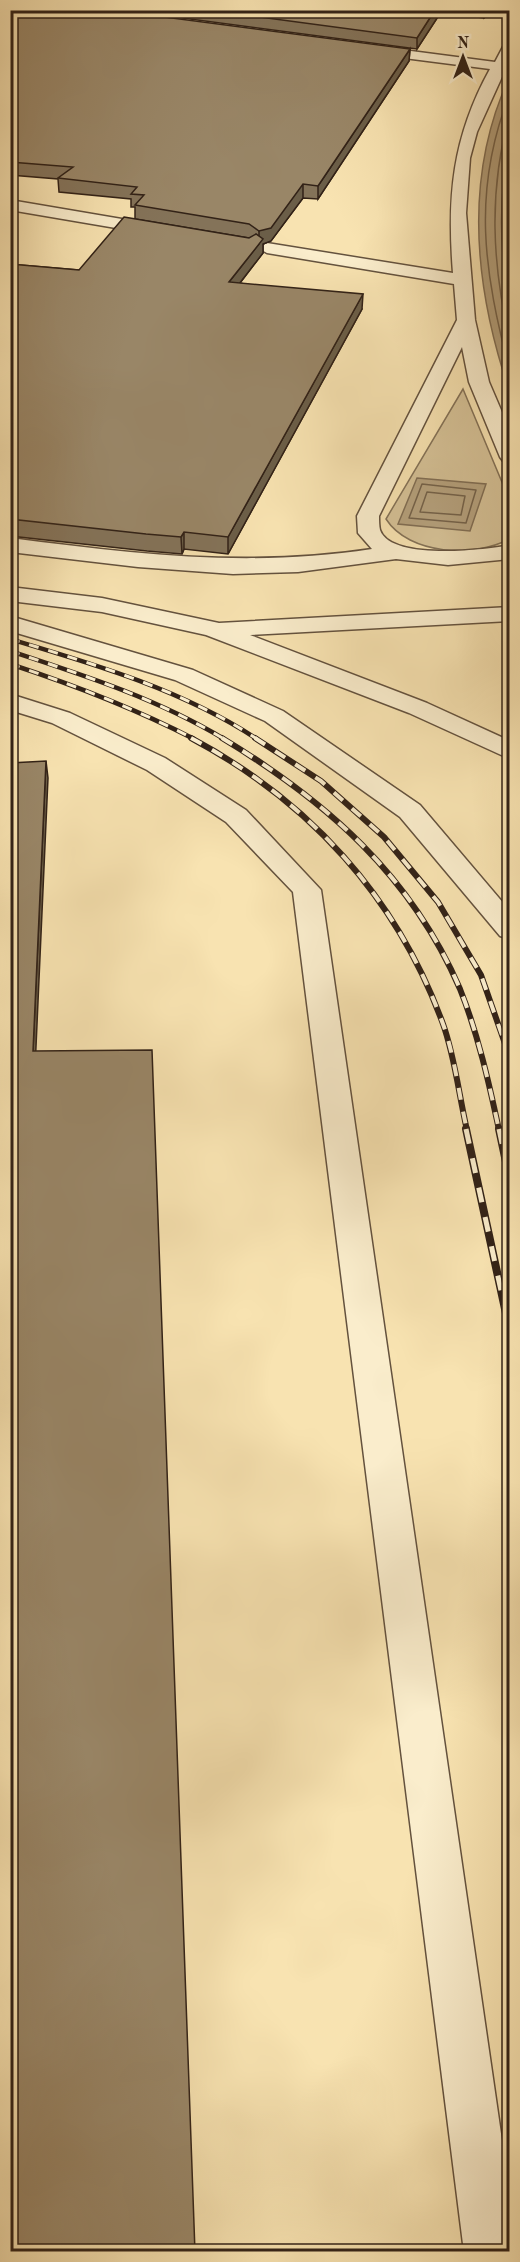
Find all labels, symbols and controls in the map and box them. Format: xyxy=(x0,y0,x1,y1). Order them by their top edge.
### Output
north arrow xyxy=(433,27,493,87)
text: N xyxy=(457,36,470,52)

